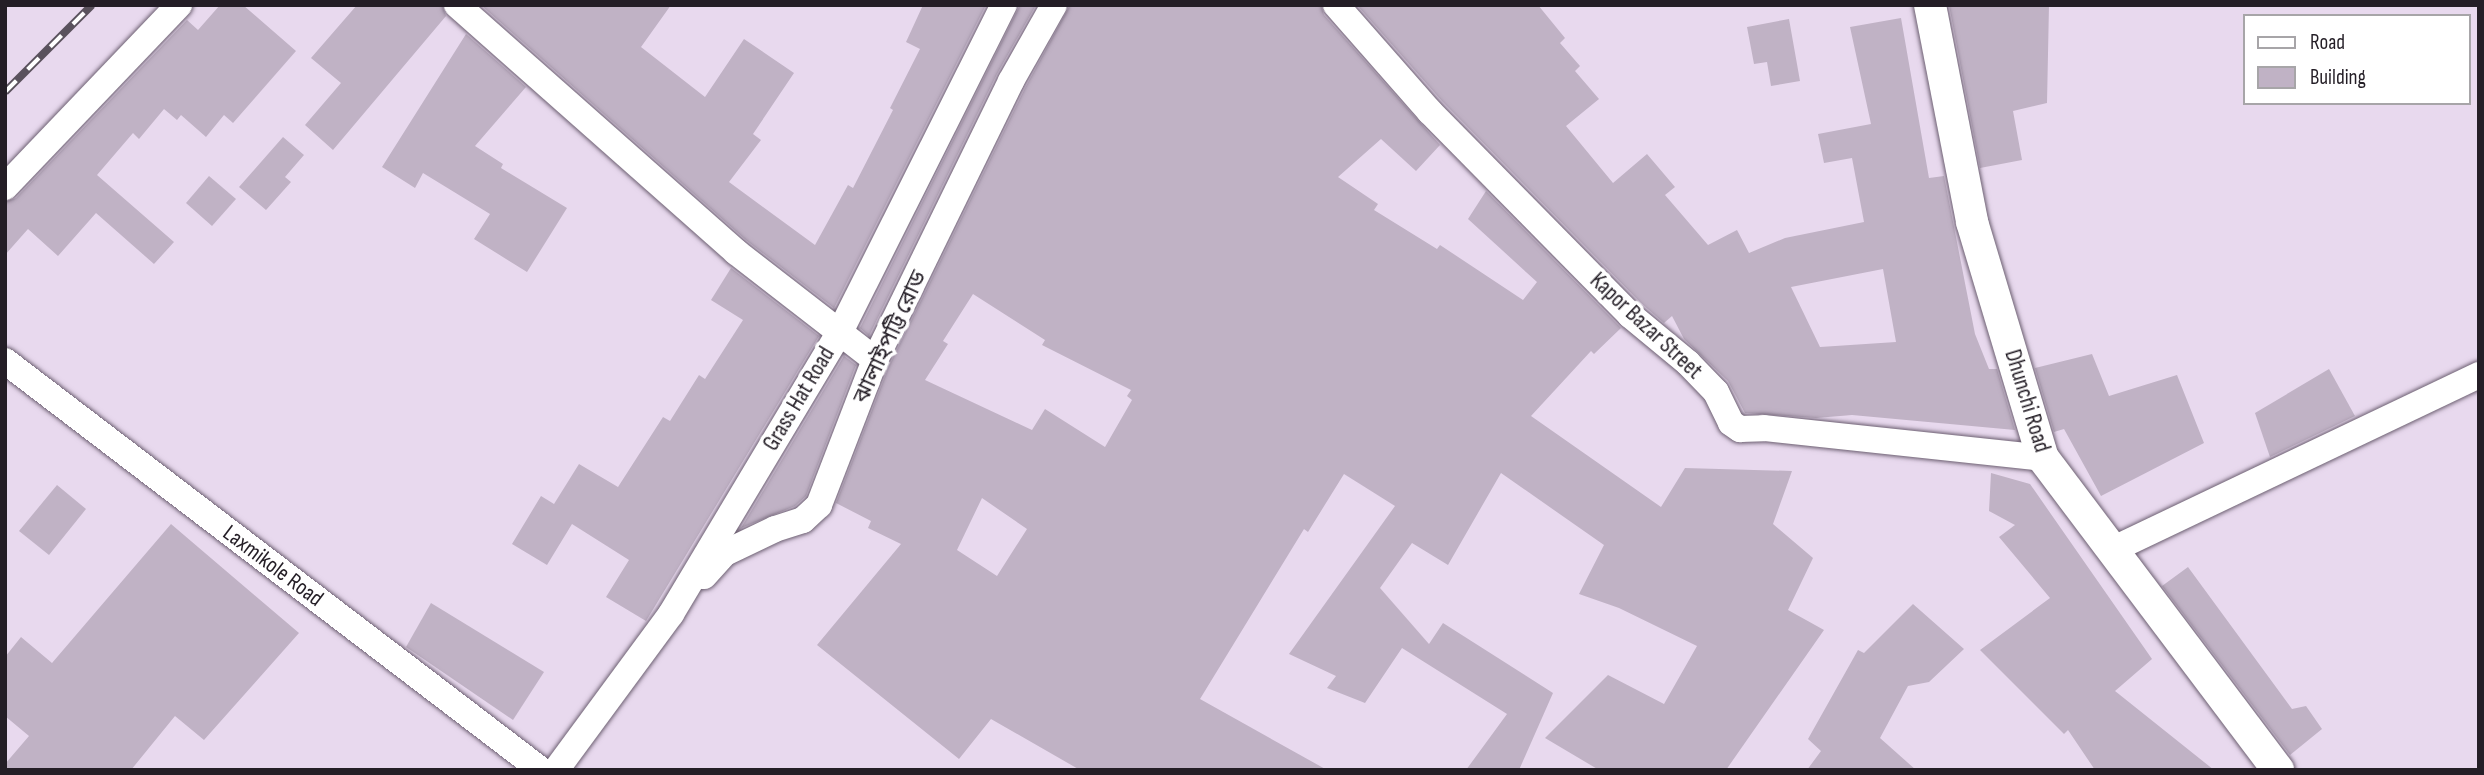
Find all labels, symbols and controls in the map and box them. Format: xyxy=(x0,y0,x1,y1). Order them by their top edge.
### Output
legend xyxy=(2242,14,2470,105)
text: Road xyxy=(2310,30,2345,55)
text: Building xyxy=(2310,65,2366,90)
street label: ঝালাইপট্টি রোড xyxy=(847,266,933,408)
street label: Kapor Bazar Street xyxy=(1584,267,1708,385)
street label: Grass Hat Road xyxy=(757,342,841,456)
street label: Dhunchi Road xyxy=(1998,346,2056,456)
street label: Laxmikole Road xyxy=(217,519,329,613)

